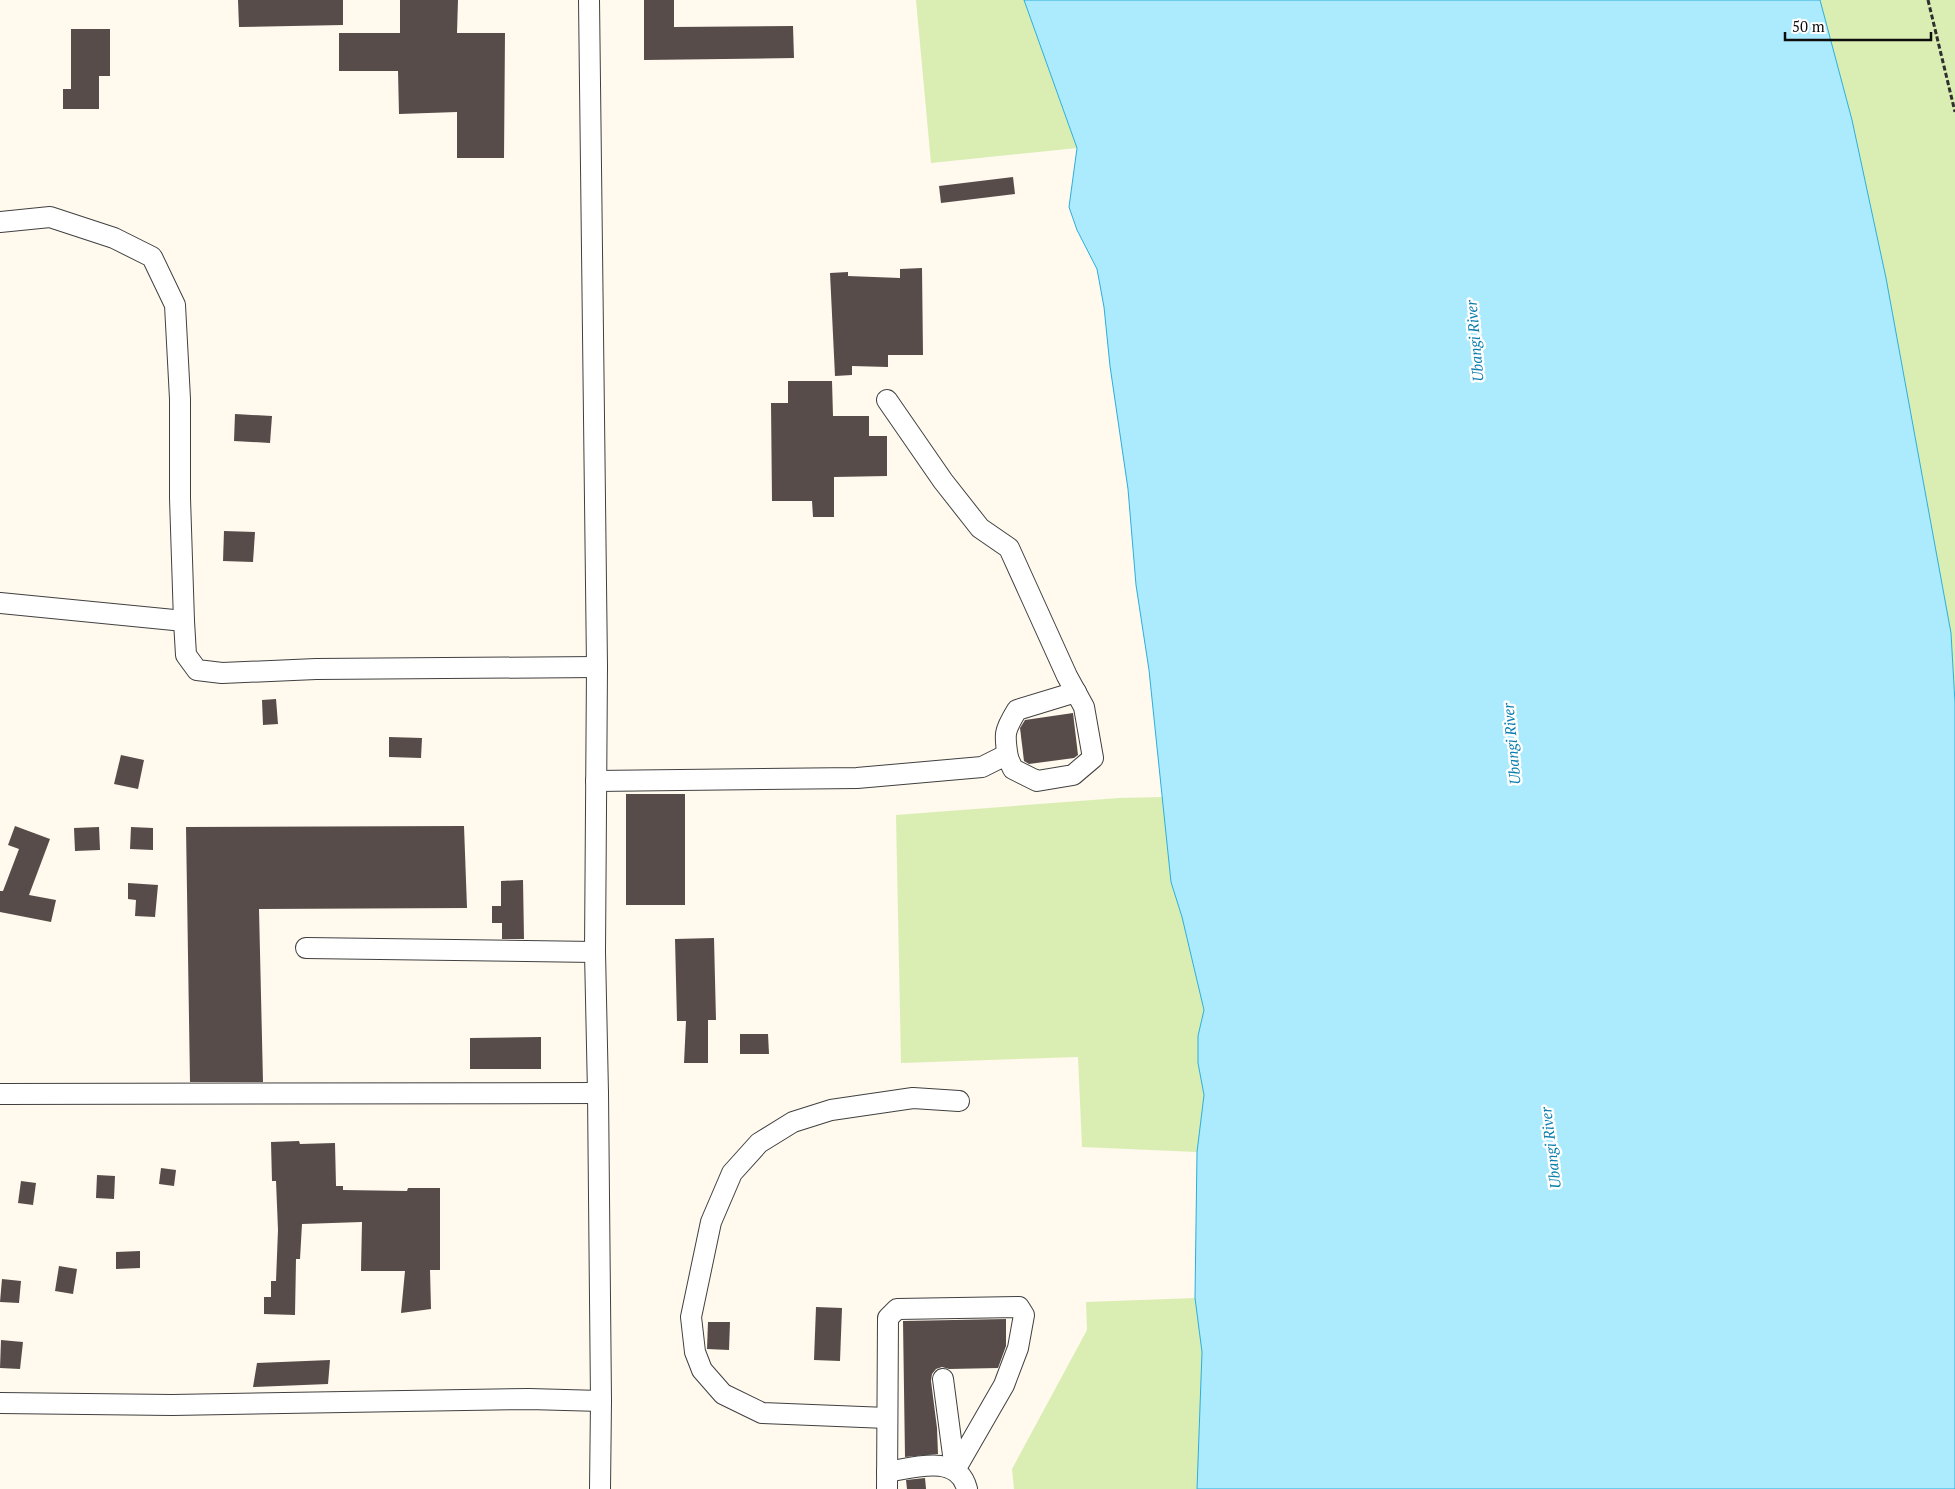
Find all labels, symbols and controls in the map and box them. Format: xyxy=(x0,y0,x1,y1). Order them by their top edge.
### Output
scale bar xyxy=(1785,10,1931,42)
text: 50 m xyxy=(1792,16,1825,36)
water label: Ubangi River xyxy=(1460,298,1488,383)
water label: Ubangi River xyxy=(1497,701,1525,786)
water label: Ubangi River xyxy=(1535,1105,1565,1190)

